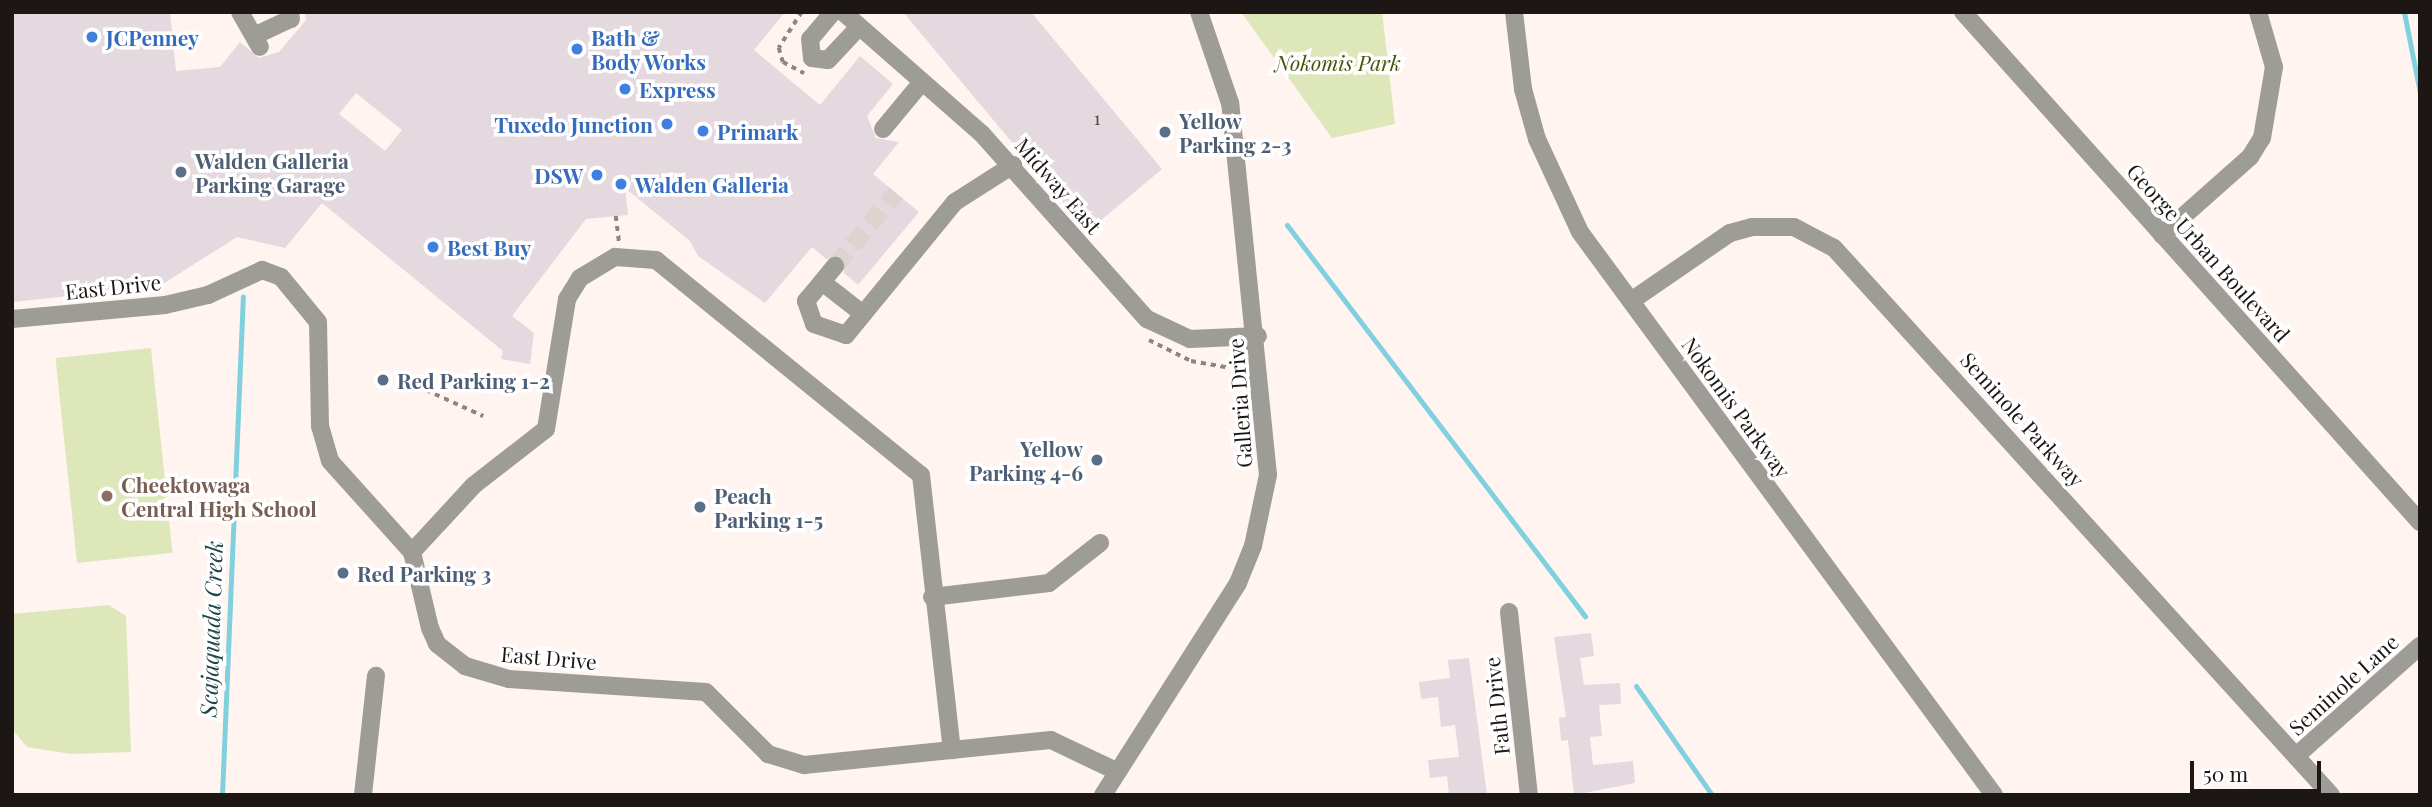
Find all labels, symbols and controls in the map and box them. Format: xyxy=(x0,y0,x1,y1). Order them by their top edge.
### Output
place label: JCPenney xyxy=(106,24,199,50)
place label: Bath & Body Works xyxy=(591,24,707,74)
marker: JCPenney xyxy=(84,29,100,45)
marker: Bath & Body Works xyxy=(569,41,585,57)
park label: Nokomis Park xyxy=(1275,49,1401,75)
place label: Express xyxy=(639,76,716,102)
marker: Express xyxy=(617,81,633,97)
house number: 1 xyxy=(1094,107,1100,129)
place label: Yellow Parking 2-3 xyxy=(1179,107,1292,157)
place label: Tuxedo Junction xyxy=(494,111,653,137)
marker: Tuxedo Junction xyxy=(659,116,675,132)
place label: Primark xyxy=(717,118,798,144)
marker: Primark xyxy=(695,123,711,139)
marker: Yellow Parking 2-3 xyxy=(1157,124,1173,140)
street label: Midway East xyxy=(1010,132,1108,238)
place label: Walden Galleria Parking Garage xyxy=(195,147,349,197)
street label: George Urban Boulevard xyxy=(2122,158,2296,346)
place label: DSW xyxy=(534,162,583,188)
marker: Walden Galleria Parking Garage xyxy=(173,164,189,180)
marker: DSW xyxy=(589,167,605,183)
place label: Walden Galleria xyxy=(635,171,789,197)
marker: Walden Galleria xyxy=(613,176,629,192)
place label: Best Buy xyxy=(447,234,531,260)
marker: Best Buy xyxy=(425,239,441,255)
street label: East Drive xyxy=(64,268,162,304)
street label: Nokomis Parkway xyxy=(1678,332,1796,482)
street label: Galleria Drive xyxy=(1222,337,1256,469)
street label: Seminole Parkway xyxy=(1956,347,2090,491)
place label: Red Parking 1-2 xyxy=(397,367,550,393)
marker: Red Parking 1-2 xyxy=(375,372,391,388)
place label: Yellow Parking 4-6 xyxy=(969,435,1083,485)
marker: Yellow Parking 4-6 xyxy=(1089,452,1105,468)
place label: Cheektowaga Central High School xyxy=(121,471,317,521)
place label: Peach Parking 1-5 xyxy=(714,482,823,532)
marker: Cheektowaga Central High School xyxy=(99,488,115,504)
marker: Peach Parking 1-5 xyxy=(692,499,708,515)
water label: Scajaquada Creek xyxy=(194,540,228,718)
place label: Red Parking 3 xyxy=(357,560,491,586)
marker: Red Parking 3 xyxy=(335,565,351,581)
street label: Seminole Lane xyxy=(2283,628,2403,740)
street label: East Drive xyxy=(500,640,598,674)
street label: Fath Drive xyxy=(1478,656,1514,756)
scale bar xyxy=(2194,748,2325,792)
text: 50 m xyxy=(2203,759,2248,787)

